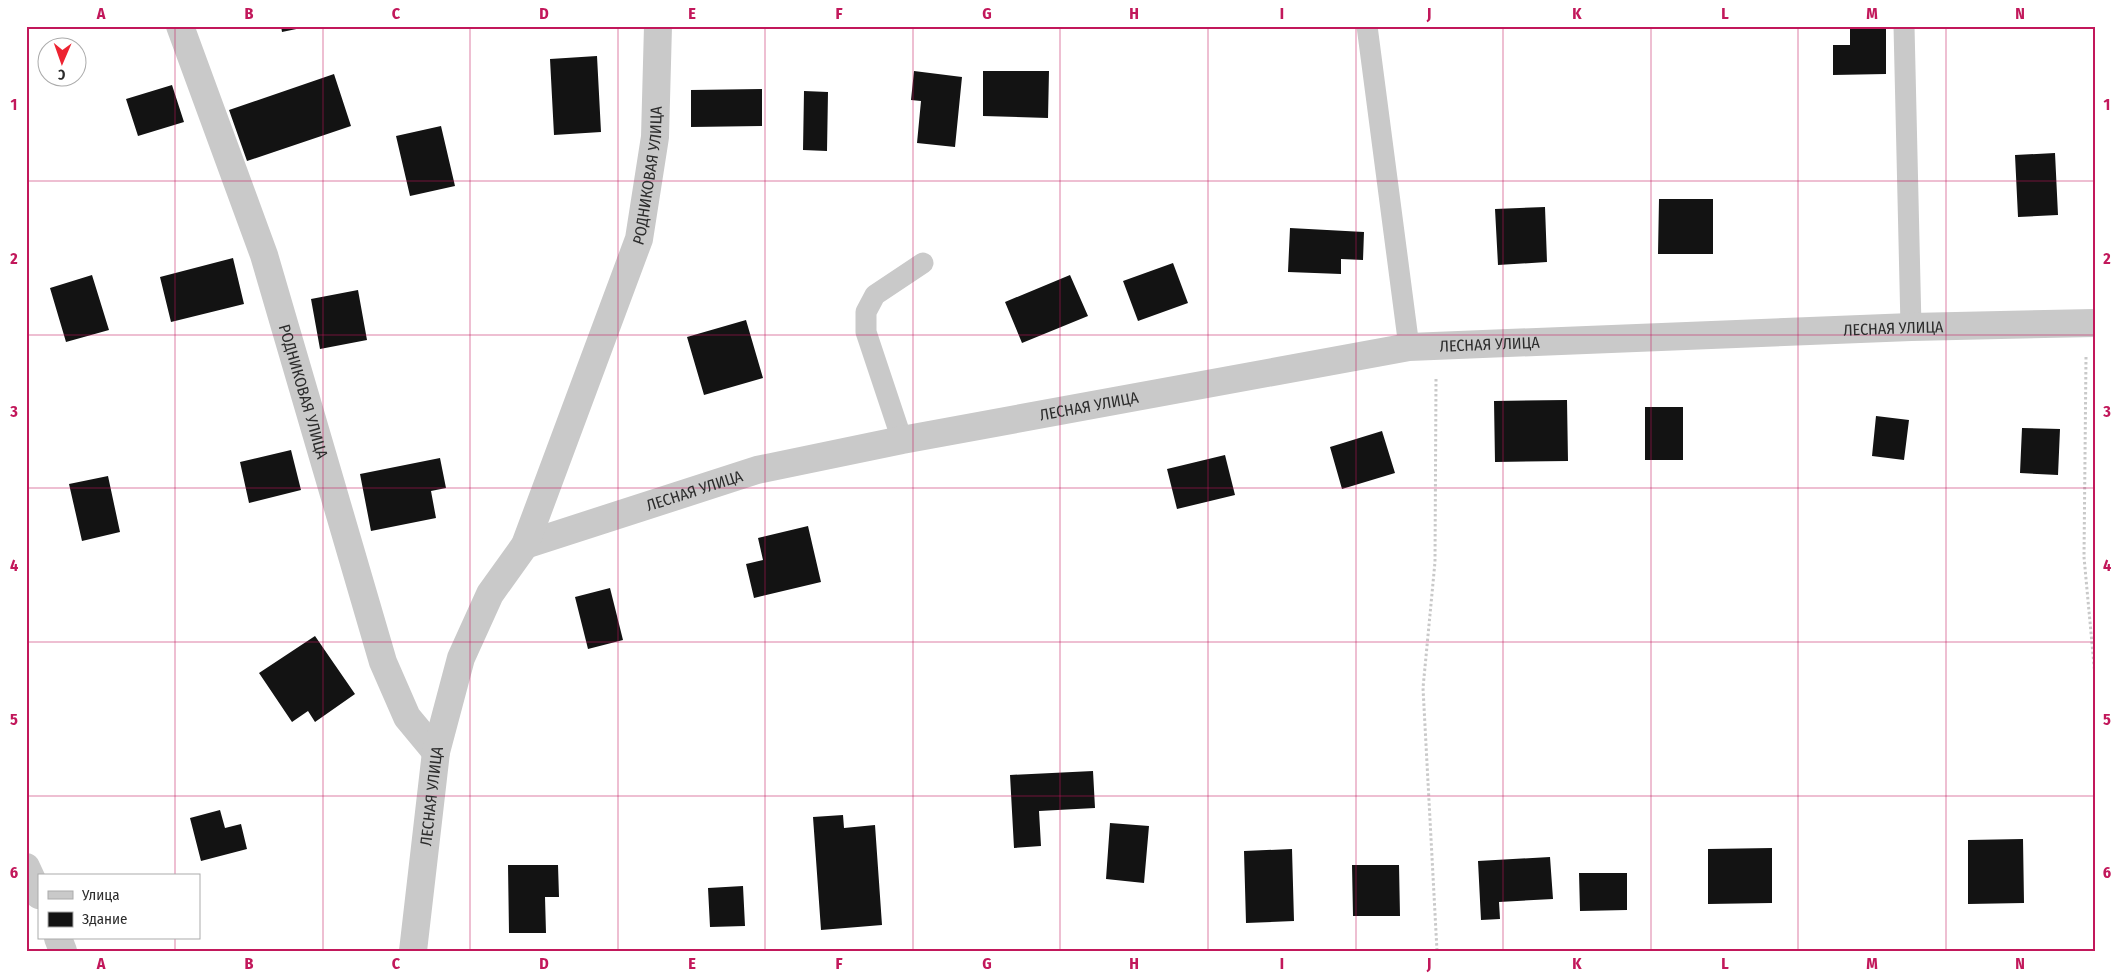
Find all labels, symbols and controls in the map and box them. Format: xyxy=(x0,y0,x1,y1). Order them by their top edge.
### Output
text: A xyxy=(96,4,106,23)
text: B xyxy=(245,4,254,23)
text: C xyxy=(392,4,401,23)
text: D xyxy=(539,4,549,23)
text: E xyxy=(688,4,696,23)
text: F xyxy=(835,4,843,23)
text: G xyxy=(982,4,992,23)
text: H xyxy=(1129,4,1139,23)
text: I xyxy=(1280,4,1284,23)
text: J xyxy=(1426,4,1431,23)
text: K xyxy=(1572,4,1582,23)
text: L xyxy=(1721,4,1729,23)
text: M xyxy=(1866,4,1878,23)
text: N xyxy=(2015,4,2025,23)
north arrow xyxy=(38,38,88,88)
text: С xyxy=(57,66,66,83)
text: 1 xyxy=(11,95,17,114)
text: 1 xyxy=(2104,95,2110,114)
street label: РОДНИКОВАЯ УЛИЦА xyxy=(629,105,666,247)
text: 2 xyxy=(9,249,18,268)
text: 2 xyxy=(2102,249,2111,268)
street label: ЛЕСНАЯ УЛИЦА xyxy=(1843,317,1944,340)
street label: РОДНИКОВАЯ УЛИЦА xyxy=(275,322,332,462)
street label: ЛЕСНАЯ УЛИЦА xyxy=(1439,333,1541,356)
street label: ЛЕСНАЯ УЛИЦА xyxy=(1038,388,1141,425)
text: 3 xyxy=(9,402,18,421)
text: 3 xyxy=(2102,402,2111,421)
street label: ЛЕСНАЯ УЛИЦА xyxy=(644,466,746,515)
text: 4 xyxy=(10,556,18,575)
text: 4 xyxy=(2103,556,2111,575)
text: 5 xyxy=(10,710,18,729)
text: 5 xyxy=(2103,710,2111,729)
street label: ЛЕСНАЯ УЛИЦА xyxy=(416,744,447,847)
text: 6 xyxy=(10,863,18,882)
text: 6 xyxy=(2103,863,2111,882)
legend xyxy=(38,874,200,940)
text: Улица xyxy=(81,886,120,904)
text: Здание xyxy=(82,910,128,928)
text: A xyxy=(96,954,106,973)
text: B xyxy=(245,954,254,973)
text: C xyxy=(392,954,401,973)
text: D xyxy=(539,954,549,973)
text: E xyxy=(688,954,696,973)
text: F xyxy=(835,954,843,973)
text: G xyxy=(982,954,992,973)
text: H xyxy=(1129,954,1139,973)
text: I xyxy=(1280,954,1284,973)
text: J xyxy=(1426,954,1431,973)
text: K xyxy=(1572,954,1582,973)
text: L xyxy=(1721,954,1729,973)
text: M xyxy=(1866,954,1878,973)
text: N xyxy=(2015,954,2025,973)

